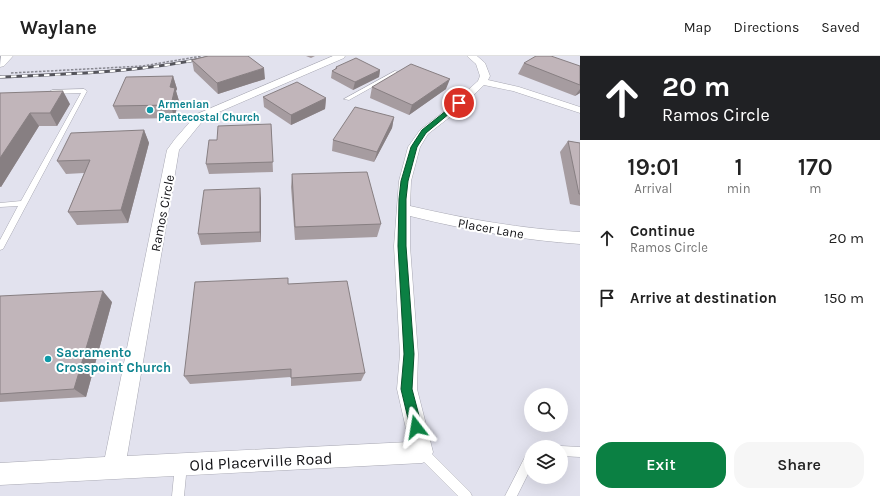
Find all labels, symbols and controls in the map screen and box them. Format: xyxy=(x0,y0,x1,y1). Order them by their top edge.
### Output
text: Waylane xyxy=(20,17,97,39)
text: Map xyxy=(684,19,712,36)
text: Directions xyxy=(734,19,799,36)
text: Saved xyxy=(821,19,860,36)
text: 20 m xyxy=(662,70,730,103)
icon: ahead xyxy=(596,72,648,124)
pin xyxy=(442,86,476,120)
icon: arrive xyxy=(448,92,470,114)
place label: Armenian Pentecostal Church xyxy=(158,98,260,124)
text: Ramos Circle xyxy=(662,104,770,126)
marker: Armenian Pentecostal Church xyxy=(145,105,155,115)
text: 19:01 xyxy=(627,153,680,181)
text: 1 xyxy=(734,153,743,181)
text: 170 xyxy=(798,153,833,181)
street label: Ramos Circle xyxy=(148,173,177,253)
text: Arrival xyxy=(634,181,672,196)
text: min xyxy=(727,181,751,196)
text: m xyxy=(809,181,821,196)
street label: Placer Lane xyxy=(457,215,525,242)
text: Continue xyxy=(630,222,695,240)
icon: ahead xyxy=(596,227,618,249)
text: 20 m xyxy=(829,229,864,247)
text: Ramos Circle xyxy=(630,240,708,255)
icon: arrive xyxy=(596,287,618,309)
text: Arrive at destination xyxy=(630,289,777,307)
text: 150 m xyxy=(824,289,864,307)
place label: Sacramento Crosspoint Church xyxy=(56,345,171,375)
marker: Sacramento Crosspoint Church xyxy=(43,354,53,364)
map controls xyxy=(524,388,568,484)
button: search xyxy=(524,388,568,432)
position arrow xyxy=(395,406,437,448)
button: layers xyxy=(524,440,568,484)
button: Exit xyxy=(596,442,726,488)
button: Share xyxy=(734,442,864,488)
street label: Old Placerville Road xyxy=(189,448,333,475)

